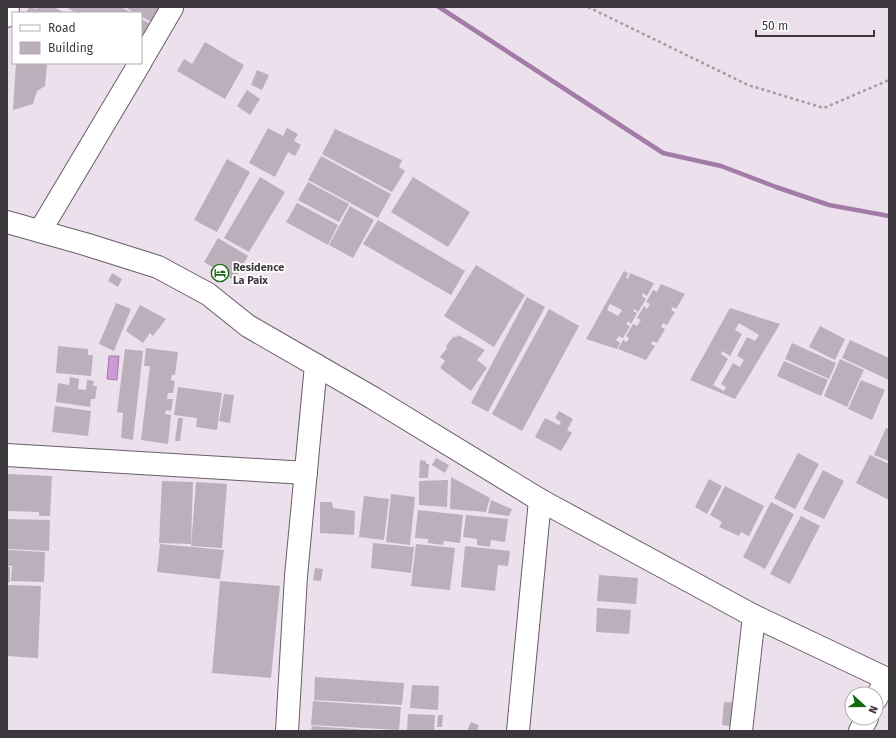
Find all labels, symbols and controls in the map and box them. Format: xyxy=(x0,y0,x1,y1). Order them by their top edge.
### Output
legend xyxy=(12,12,142,64)
scale bar xyxy=(756,12,874,38)
text: 50 m xyxy=(762,19,788,33)
text: Road xyxy=(48,21,76,35)
text: Building xyxy=(48,41,94,55)
place label: Residence La Paix xyxy=(233,261,284,287)
hotel icon: Residence La Paix xyxy=(210,263,230,283)
north arrow xyxy=(844,686,884,726)
text: N xyxy=(865,704,880,715)

